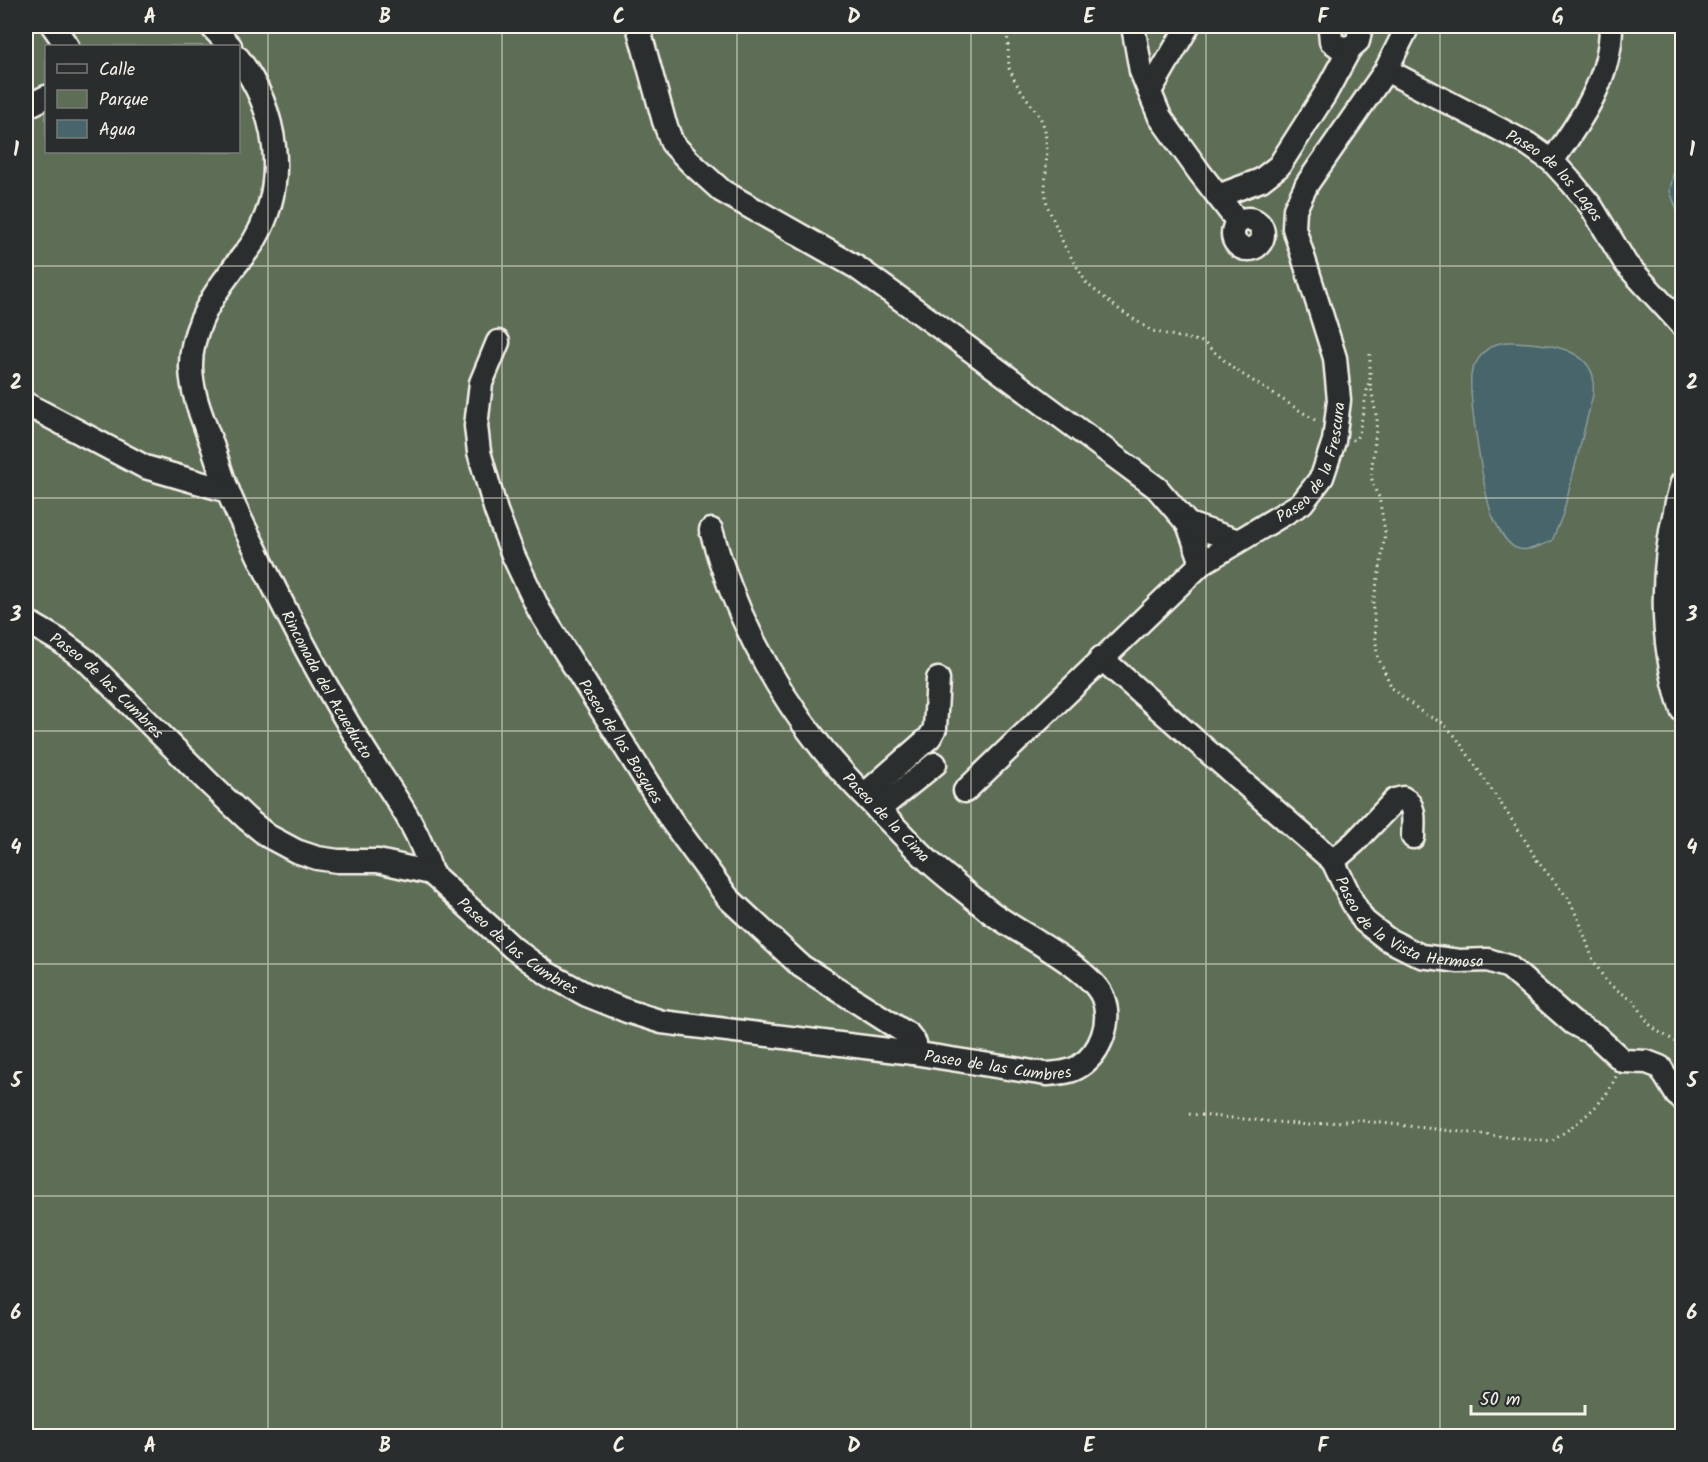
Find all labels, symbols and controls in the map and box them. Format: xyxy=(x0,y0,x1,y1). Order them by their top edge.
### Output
text: A xyxy=(144,2,156,34)
text: B xyxy=(379,2,391,34)
text: C xyxy=(613,2,625,34)
text: D xyxy=(847,2,861,34)
text: E xyxy=(1083,2,1095,34)
text: F xyxy=(1318,2,1330,34)
text: G xyxy=(1552,2,1564,34)
legend xyxy=(45,45,240,153)
text: Calle xyxy=(99,56,135,85)
text: Parque xyxy=(99,86,148,115)
text: Agua xyxy=(99,116,136,145)
street label: Paseo de los Lagos xyxy=(1501,124,1609,227)
text: 1 xyxy=(13,135,19,167)
text: 1 xyxy=(1689,135,1695,167)
text: 2 xyxy=(10,368,22,400)
text: 2 xyxy=(1686,368,1698,400)
street label: Paseo de la Frescura xyxy=(1272,401,1353,530)
text: 3 xyxy=(10,600,22,632)
text: 3 xyxy=(1686,600,1698,632)
street label: Rinconada del Acueducto xyxy=(274,606,378,764)
street label: Paseo de las Cumbres xyxy=(45,627,169,745)
street label: Paseo de los Bosques xyxy=(571,674,669,809)
street label: Paseo de la Cima xyxy=(836,767,936,869)
text: 4 xyxy=(11,833,22,865)
text: 4 xyxy=(1687,833,1698,865)
street label: Paseo de la Vista Hermosa xyxy=(1328,872,1484,975)
street label: Paseo de las Cumbres xyxy=(451,892,582,1002)
street label: Paseo de las Cumbres xyxy=(923,1044,1075,1088)
text: 5 xyxy=(10,1066,23,1098)
text: 5 xyxy=(1686,1066,1699,1098)
text: 6 xyxy=(11,1298,22,1330)
text: 6 xyxy=(1687,1298,1698,1330)
scale bar xyxy=(1471,1378,1585,1416)
text: 50 m xyxy=(1480,1386,1520,1415)
text: A xyxy=(144,1431,156,1462)
text: B xyxy=(379,1431,391,1462)
text: C xyxy=(613,1431,625,1462)
text: D xyxy=(847,1431,861,1462)
text: E xyxy=(1083,1431,1095,1462)
text: F xyxy=(1318,1431,1330,1462)
text: G xyxy=(1552,1431,1564,1462)

